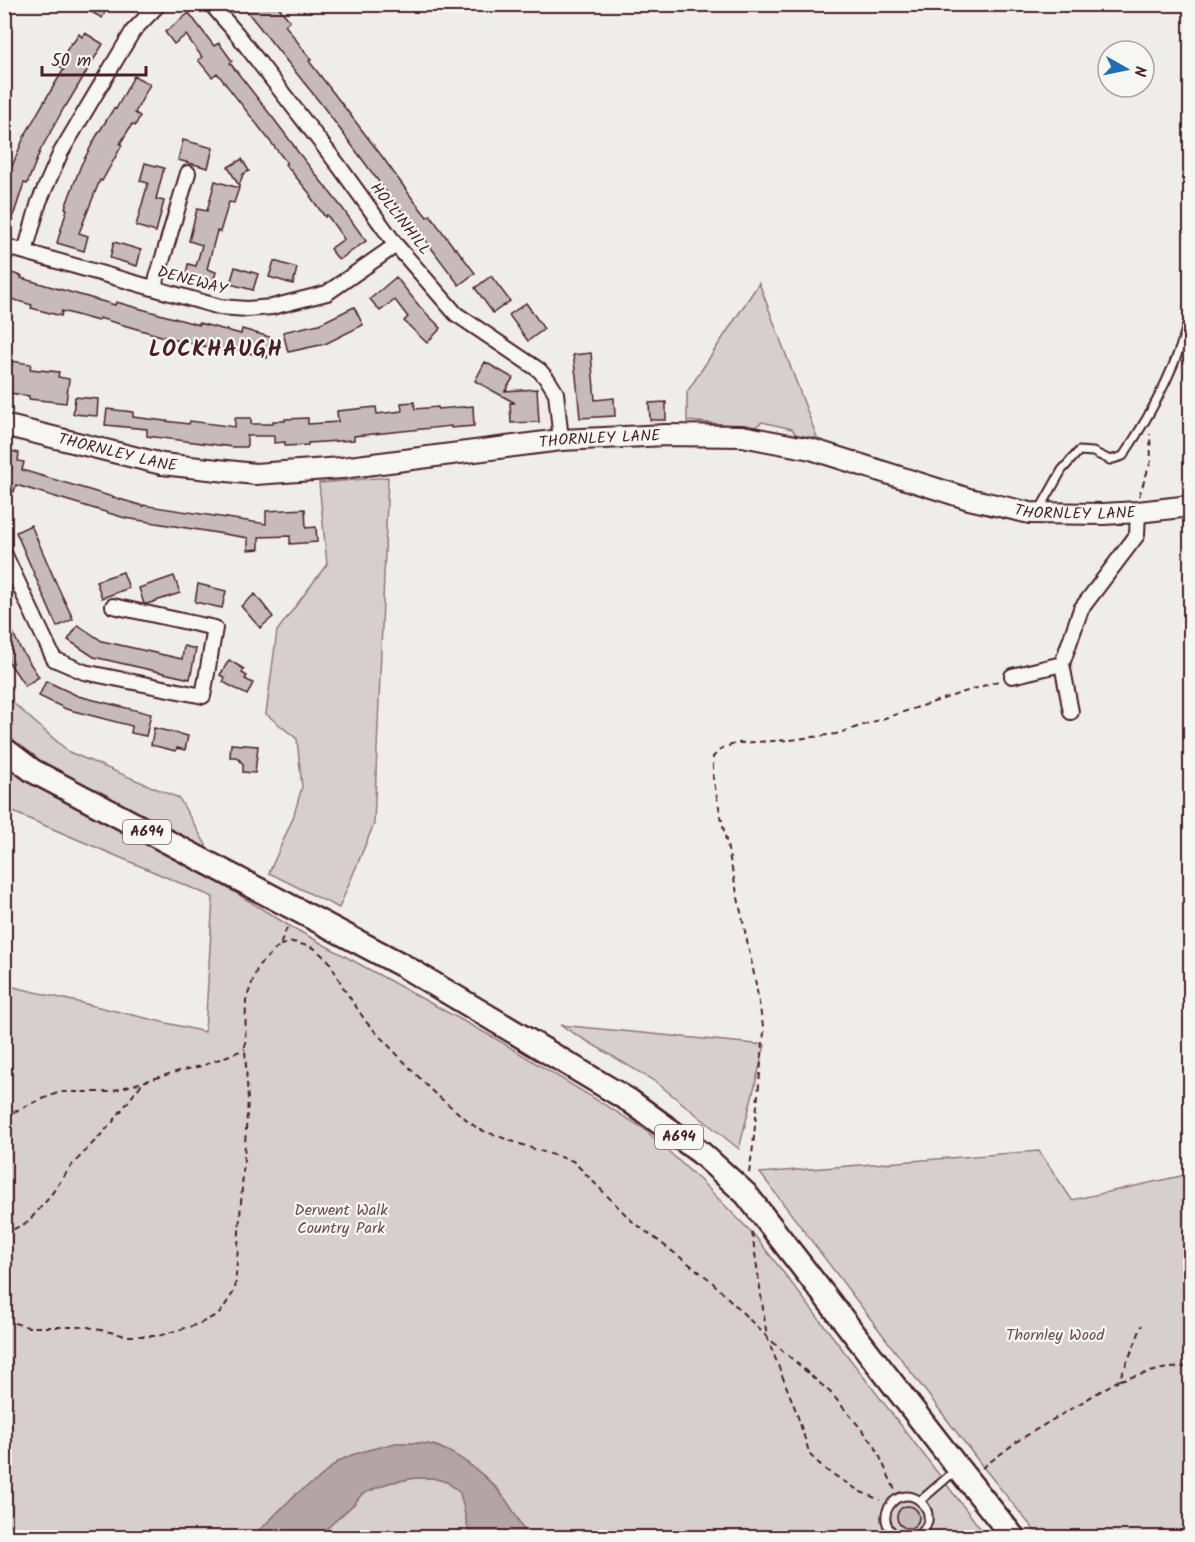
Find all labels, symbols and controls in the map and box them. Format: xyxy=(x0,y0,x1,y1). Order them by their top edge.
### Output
scale bar xyxy=(42,39,146,77)
north arrow xyxy=(1096,39,1156,99)
text: 50 m xyxy=(51,47,91,76)
text: N xyxy=(1126,64,1152,78)
street label: HOLLINHILL xyxy=(363,177,437,261)
street label: DENEWAY xyxy=(154,260,230,303)
district label: LOCKHAUGH xyxy=(149,333,283,368)
street label: THORNLEY LANE xyxy=(537,423,662,455)
street label: THORNLEY LANE xyxy=(55,426,179,478)
street label: THORNLEY LANE xyxy=(1012,497,1137,527)
road number: A694 xyxy=(123,820,171,844)
road number: A694 xyxy=(655,1125,703,1149)
park label: Derwent Walk Country Park xyxy=(294,1198,388,1241)
park label: Thornley Wood xyxy=(1006,1323,1105,1348)

